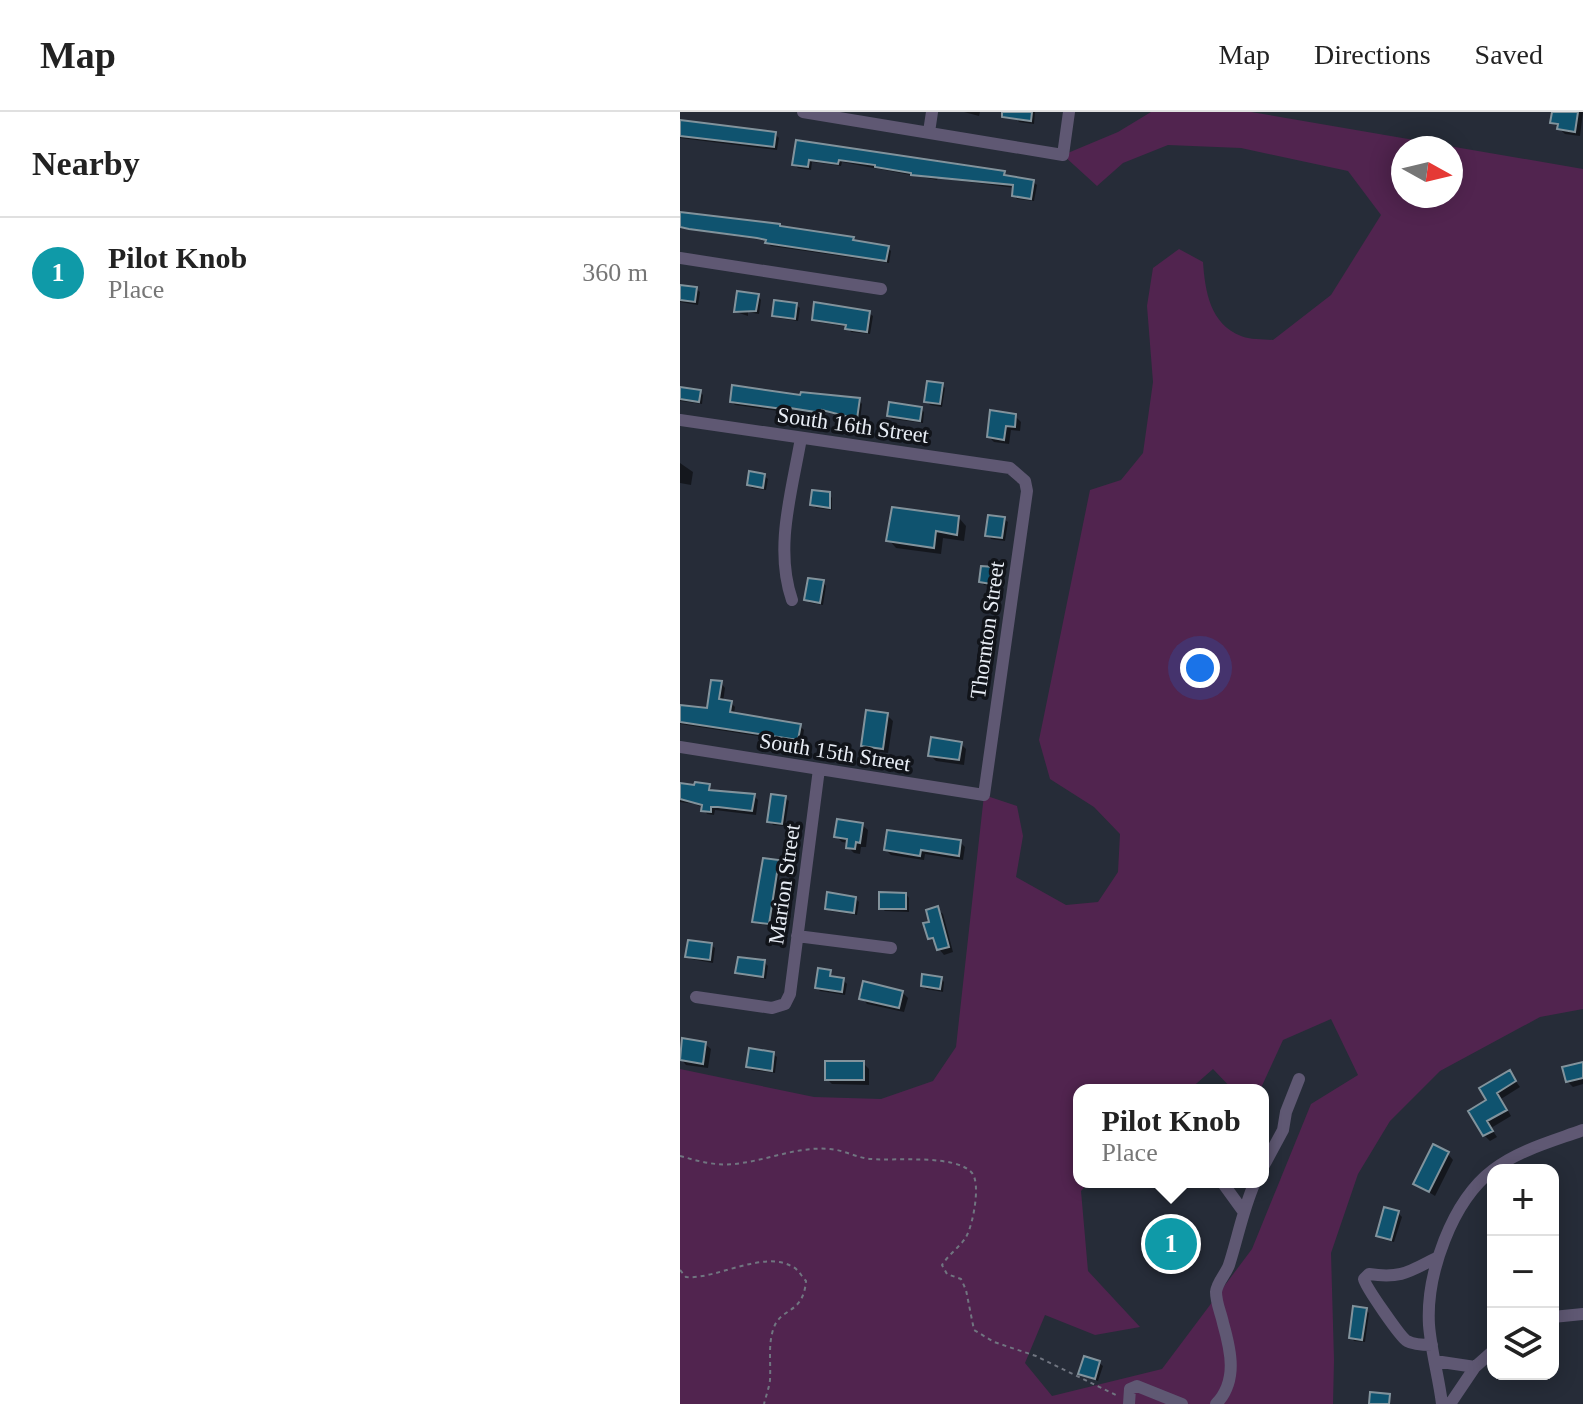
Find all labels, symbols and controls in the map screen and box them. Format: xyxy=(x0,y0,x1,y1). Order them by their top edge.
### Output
text: Map xyxy=(40,34,116,76)
text: Map xyxy=(1219,39,1270,70)
text: Directions xyxy=(1314,39,1431,70)
text: Saved xyxy=(1475,39,1543,70)
north arrow xyxy=(1391,136,1463,208)
text: Nearby xyxy=(32,145,140,182)
text: Pilot Knob xyxy=(108,241,247,274)
text: 1 xyxy=(52,258,65,287)
text: 360 m xyxy=(582,258,648,287)
text: Place xyxy=(108,275,164,304)
street label: South 16th Street xyxy=(776,402,930,448)
street label: Thornton Street xyxy=(965,560,1009,700)
your location xyxy=(1180,648,1220,688)
street label: South 15th Street xyxy=(758,728,912,776)
street label: Marion Street xyxy=(763,822,805,946)
popup xyxy=(1073,1084,1269,1188)
text: Pilot Knob xyxy=(1101,1104,1241,1137)
text: Place xyxy=(1101,1138,1158,1167)
map controls xyxy=(1487,1164,1559,1380)
button: + xyxy=(1487,1164,1559,1236)
pin: 1 xyxy=(1145,1214,1197,1274)
button: − xyxy=(1487,1236,1559,1308)
button: layers xyxy=(1487,1308,1559,1380)

